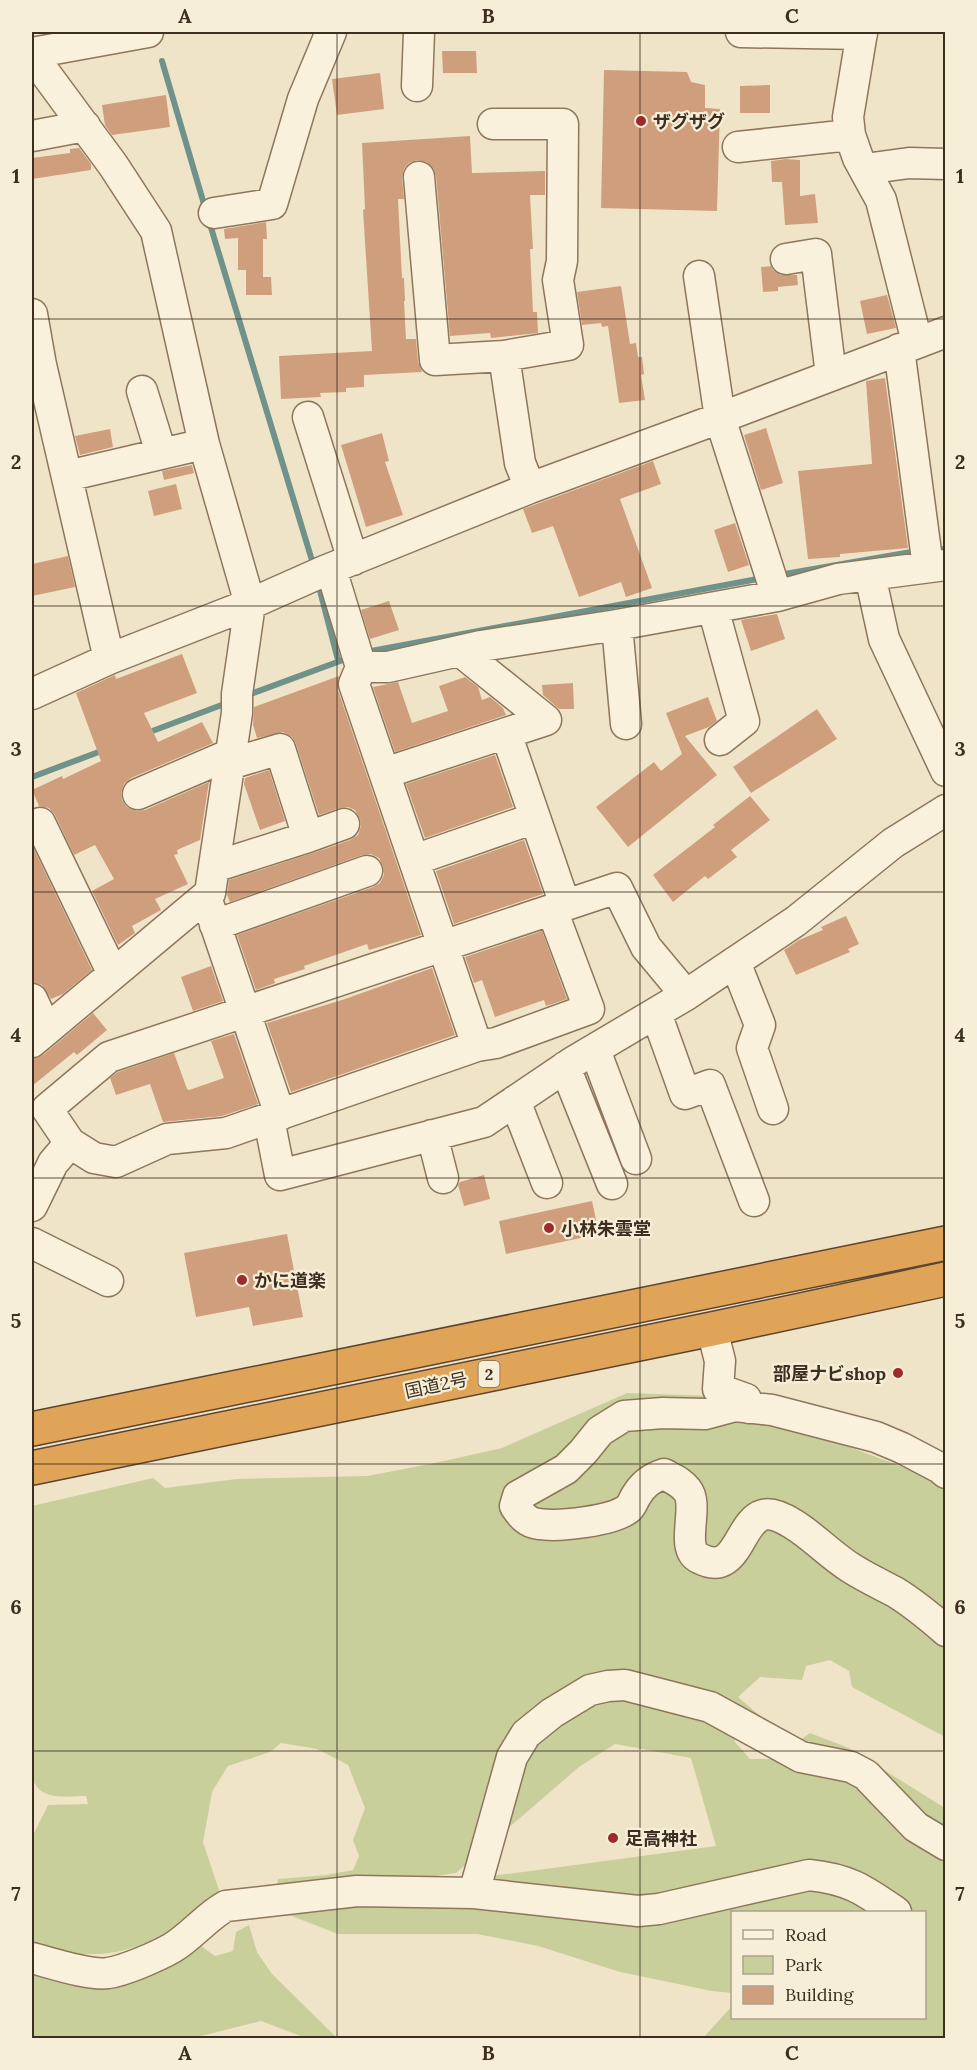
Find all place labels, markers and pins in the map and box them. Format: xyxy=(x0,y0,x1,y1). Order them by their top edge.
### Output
place label: ザグザグ xyxy=(653,110,725,133)
marker: ザグザグ xyxy=(634,114,648,128)
place label: 小林朱雲堂 xyxy=(561,1217,651,1240)
marker: 小林朱雲堂 xyxy=(542,1221,556,1235)
place label: かに道楽 xyxy=(254,1269,326,1292)
marker: かに道楽 xyxy=(235,1273,249,1287)
place label: 部屋ナビshop xyxy=(773,1362,886,1385)
marker: 部屋ナビshop xyxy=(891,1366,905,1380)
place label: 足高神社 xyxy=(625,1827,697,1850)
marker: 足高神社 xyxy=(606,1831,620,1845)

